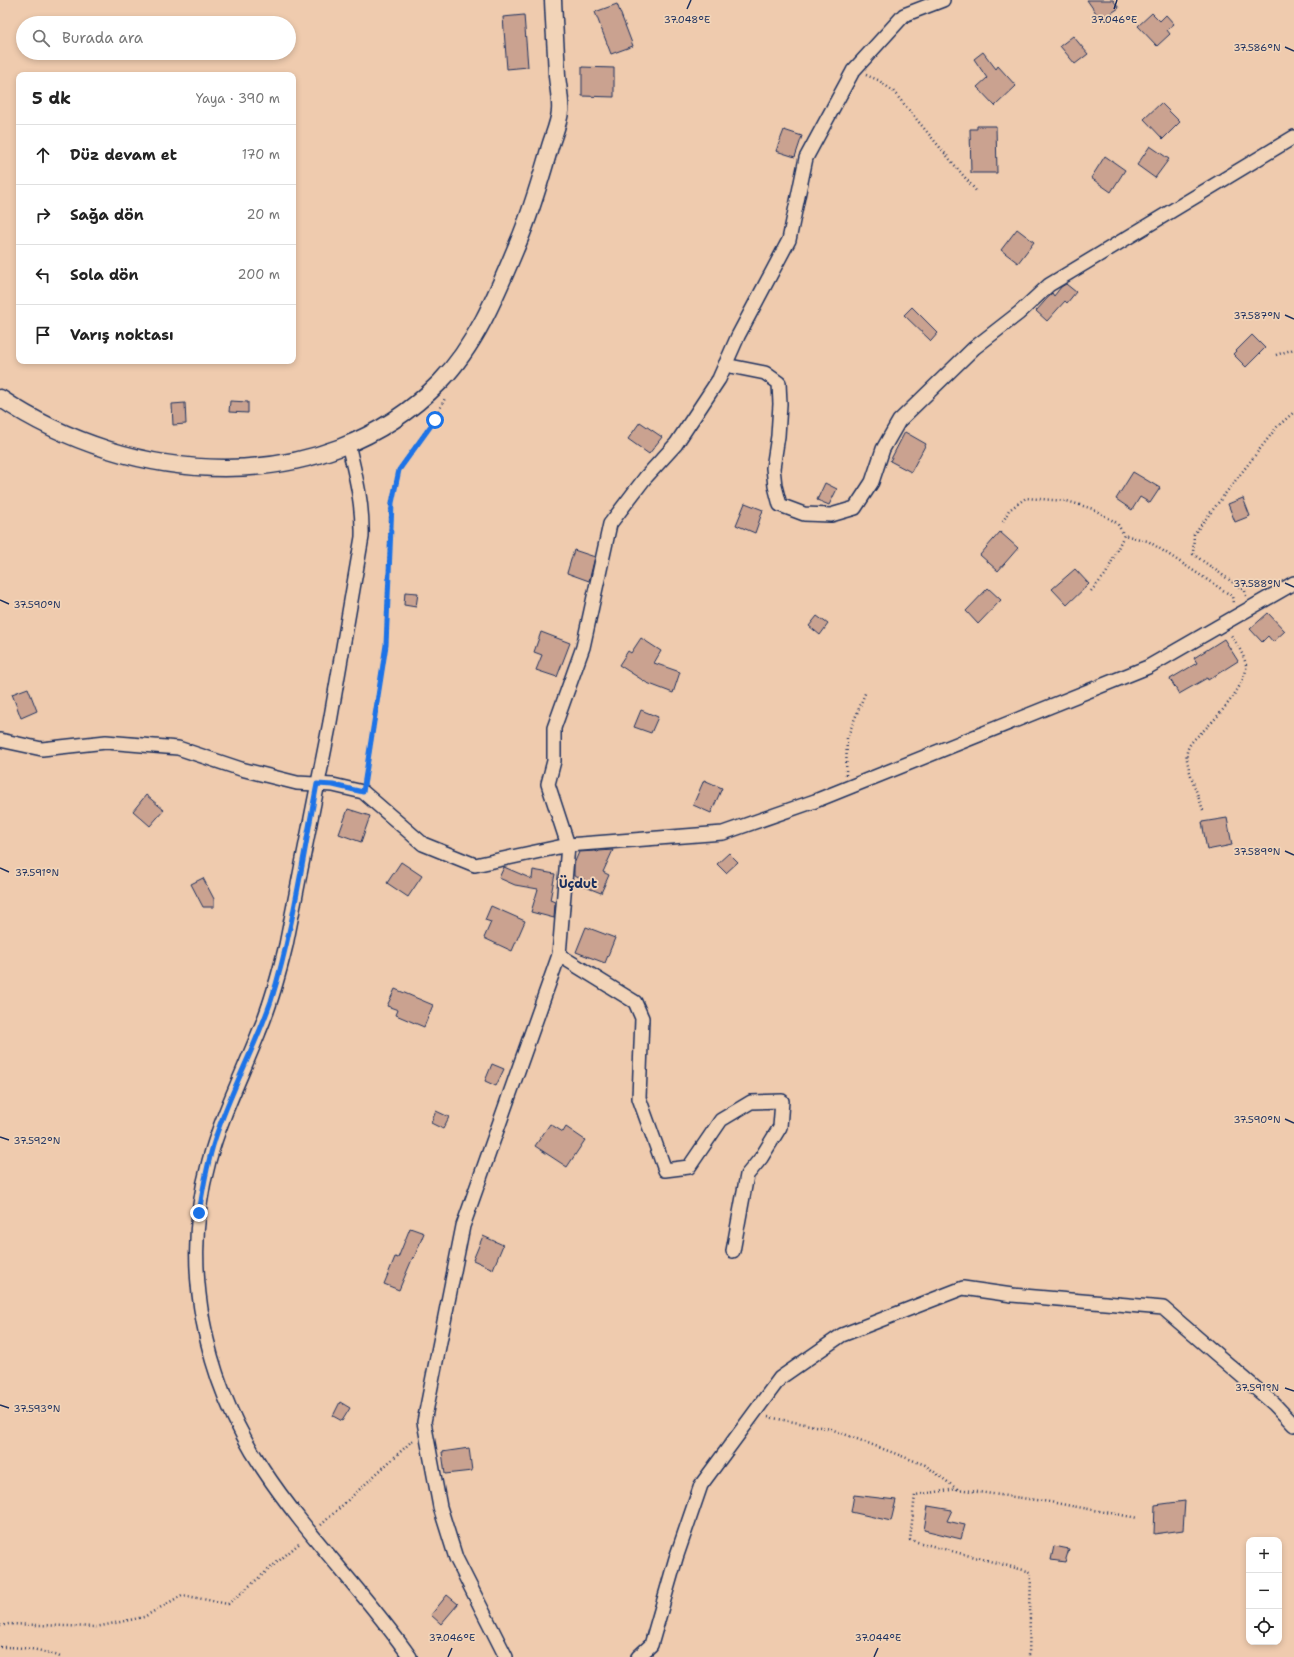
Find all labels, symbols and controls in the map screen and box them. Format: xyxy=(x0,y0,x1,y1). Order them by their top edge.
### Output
text: 37.048°E xyxy=(664,13,710,26)
text: 37.046°E xyxy=(1091,13,1137,26)
search box xyxy=(16,16,296,60)
icon: search xyxy=(30,27,52,49)
text: Burada ara xyxy=(62,28,143,48)
text: 37.586°N xyxy=(1233,41,1281,54)
text: 5 dk xyxy=(32,87,71,109)
text: Yaya · 390 m xyxy=(196,90,280,107)
icon: ahead xyxy=(32,144,54,166)
text: Düz devam et xyxy=(70,145,177,165)
text: 170 m xyxy=(242,146,280,163)
icon: right xyxy=(32,204,54,226)
text: Sağa dön xyxy=(70,205,144,225)
text: 20 m xyxy=(247,206,280,223)
icon: left xyxy=(32,264,54,286)
text: Sola dön xyxy=(70,265,139,285)
text: 200 m xyxy=(238,266,280,283)
text: 37.587°N xyxy=(1234,309,1280,322)
icon: arrive xyxy=(32,324,54,346)
text: Varış noktası xyxy=(70,325,174,345)
route start xyxy=(426,411,444,429)
text: 37.588°N xyxy=(1233,577,1281,590)
text: 37.590°N xyxy=(13,598,61,611)
text: 37.589°N xyxy=(1234,845,1281,858)
text: 37.591°N xyxy=(15,866,59,879)
district label: Üçdut xyxy=(559,875,597,892)
text: 37.590°N xyxy=(1233,1113,1281,1126)
text: 37.592°N xyxy=(14,1134,60,1147)
route end xyxy=(190,1204,208,1222)
text: 37.591°N xyxy=(1235,1381,1279,1394)
text: 37.593°N xyxy=(14,1402,60,1415)
map controls xyxy=(1246,1537,1282,1645)
button: + xyxy=(1246,1537,1282,1573)
button: − xyxy=(1246,1573,1282,1609)
button: locate xyxy=(1246,1609,1282,1645)
text: 37.046°E xyxy=(429,1631,475,1644)
text: 37.044°E xyxy=(855,1631,901,1644)

